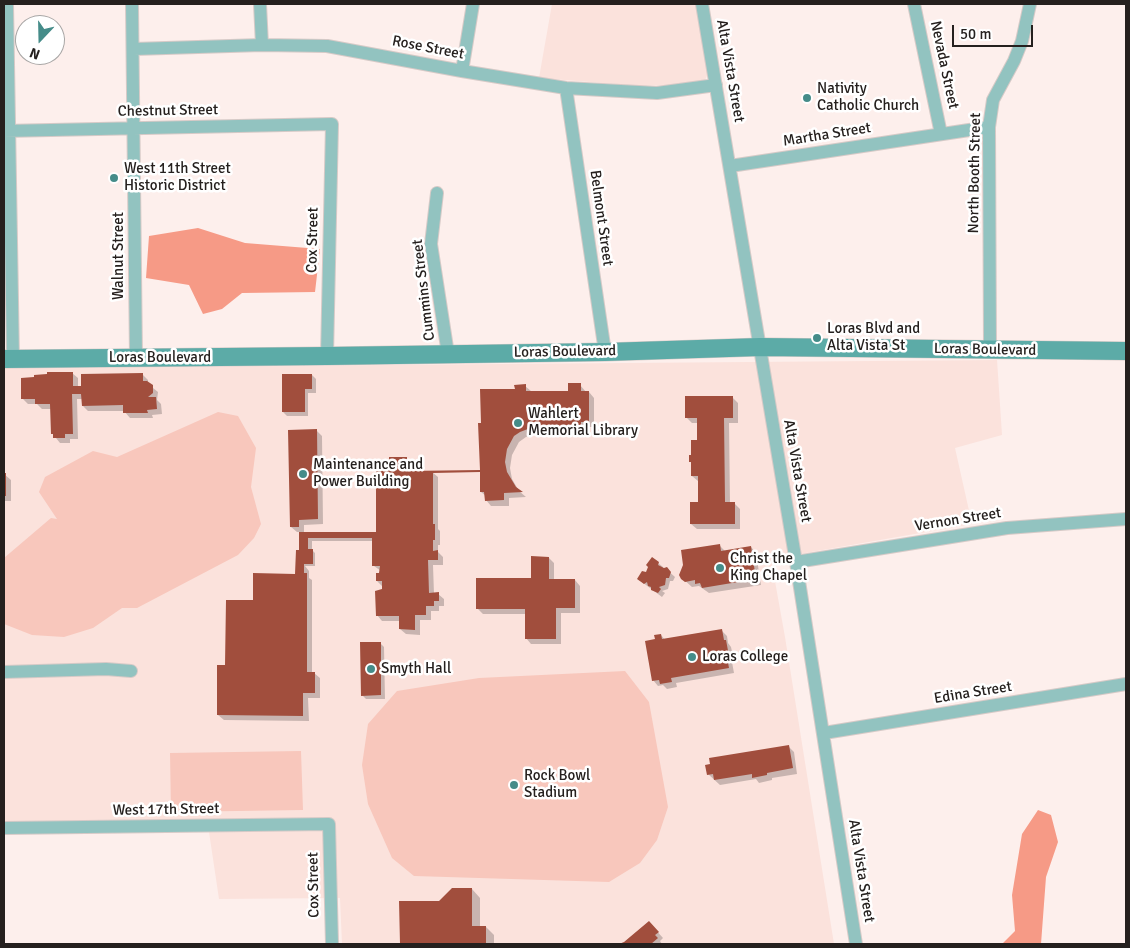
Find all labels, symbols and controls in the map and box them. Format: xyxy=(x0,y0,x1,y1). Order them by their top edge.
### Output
north arrow xyxy=(15,15,65,65)
scale bar xyxy=(955,15,1036,47)
street label: Alta Vista Street xyxy=(712,18,748,124)
street label: Nevada Street xyxy=(926,19,962,111)
text: 50 m xyxy=(960,25,991,43)
street label: Rose Street xyxy=(390,32,466,64)
text: N xyxy=(27,44,42,63)
place label: Nativity Catholic Church xyxy=(817,80,919,115)
marker: Nativity Catholic Church xyxy=(801,92,813,104)
street label: Chestnut Street xyxy=(118,101,218,121)
street label: North Booth Street xyxy=(965,112,985,234)
street label: Martha Street xyxy=(782,119,872,151)
place label: West 11th Street Historic District xyxy=(124,160,231,195)
street label: Belmont Street xyxy=(585,169,617,267)
marker: West 11th Street Historic District xyxy=(108,172,120,184)
street label: Cox Street xyxy=(303,207,323,273)
street label: Walnut Street xyxy=(110,212,128,300)
street label: Cummins Street xyxy=(409,238,439,342)
place label: Loras Blvd and Alta Vista St xyxy=(827,320,920,355)
marker: Loras Blvd and Alta Vista St xyxy=(811,332,823,344)
street label: Loras Boulevard xyxy=(934,340,1036,360)
street label: Loras Boulevard xyxy=(514,342,616,362)
street label: Loras Boulevard xyxy=(109,349,211,367)
place label: Wahlert Memorial Library xyxy=(528,405,638,440)
marker: Wahlert Memorial Library xyxy=(512,417,524,429)
street label: Alta Vista Street xyxy=(779,418,815,524)
place label: Maintenance and Power Building xyxy=(313,456,423,491)
marker: Maintenance and Power Building xyxy=(297,468,309,480)
street label: Vernon Street xyxy=(913,504,1003,536)
place label: Christ the King Chapel xyxy=(730,550,807,585)
marker: Christ the King Chapel xyxy=(714,562,726,574)
place label: Loras College xyxy=(702,648,788,666)
marker: Loras College xyxy=(686,651,698,663)
place label: Smyth Hall xyxy=(381,660,451,678)
marker: Smyth Hall xyxy=(365,663,377,675)
street label: Edina Street xyxy=(933,678,1013,708)
place label: Rock Bowl Stadium xyxy=(524,767,590,802)
marker: Rock Bowl Stadium xyxy=(508,779,520,791)
street label: West 17th Street xyxy=(112,800,220,820)
street label: Alta Vista Street xyxy=(844,818,878,924)
street label: Cox Street xyxy=(304,852,324,918)

